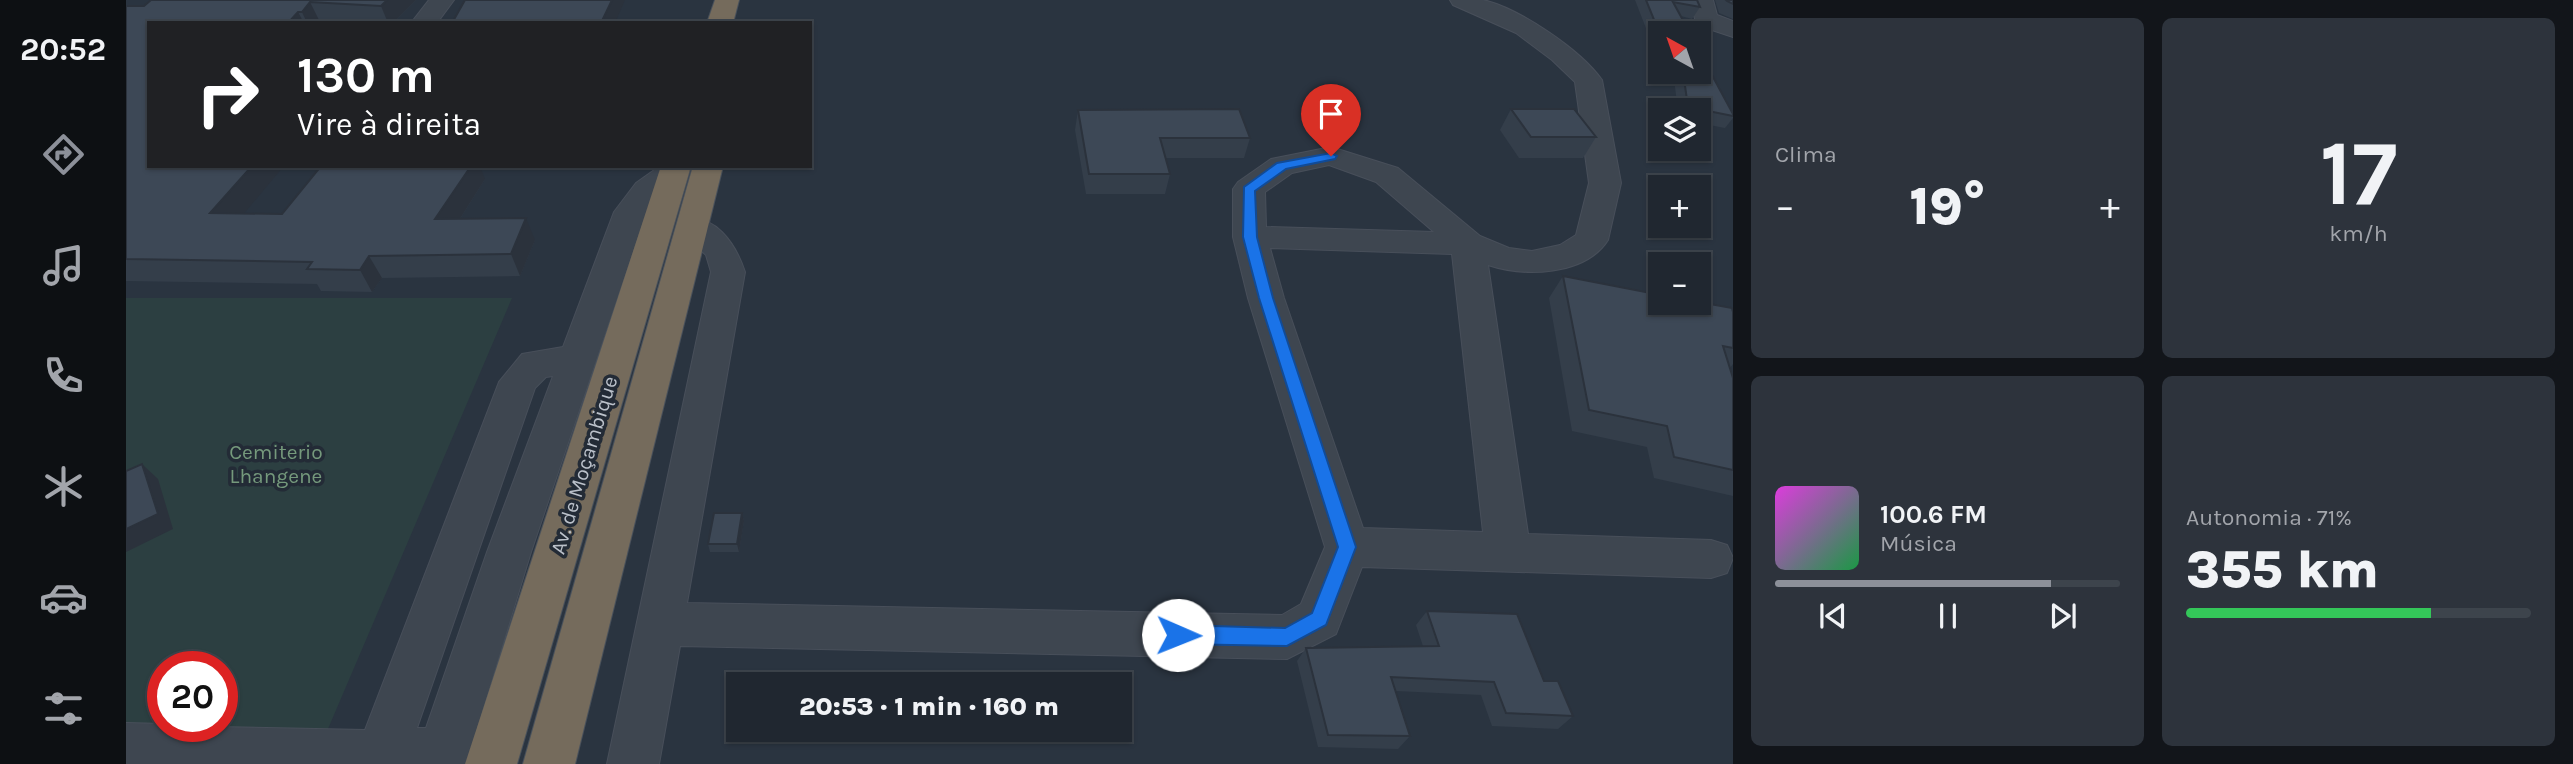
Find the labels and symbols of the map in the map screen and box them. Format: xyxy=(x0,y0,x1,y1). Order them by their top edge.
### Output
north arrow xyxy=(1648,21,1712,84)
pin xyxy=(1301,84,1361,156)
street label: Av. de Moçambique xyxy=(545,373,623,557)
park label: Cemiterio Lhangene xyxy=(229,440,323,488)
position arrow xyxy=(1141,598,1215,672)
speed limit sign: 20 xyxy=(147,651,238,742)

